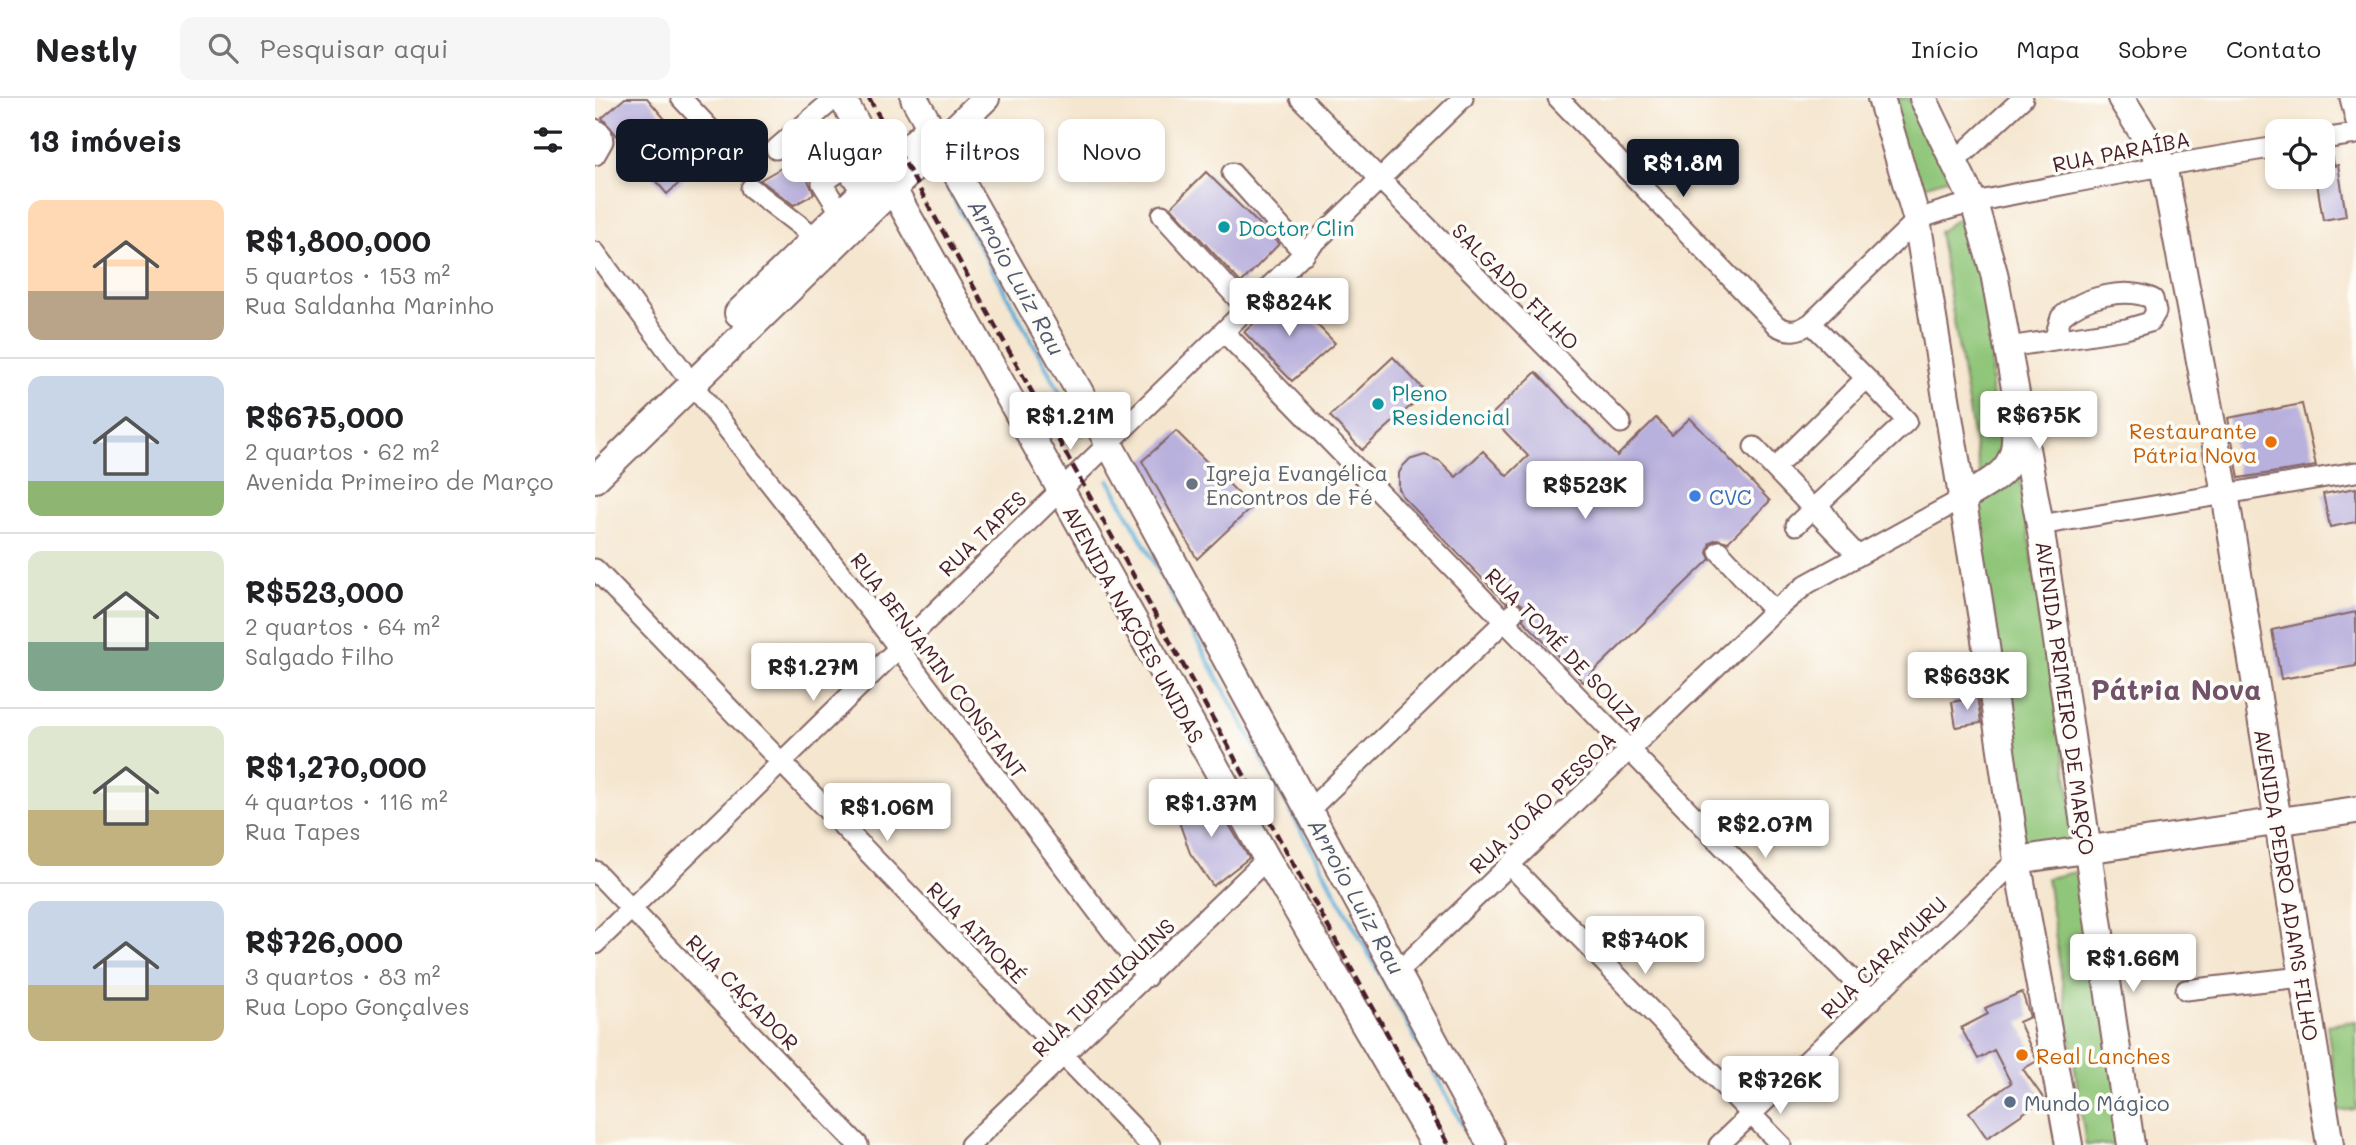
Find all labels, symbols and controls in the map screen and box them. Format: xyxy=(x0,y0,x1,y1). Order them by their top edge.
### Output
search box xyxy=(180,17,670,80)
text: Nestly xyxy=(35,27,138,70)
icon: search xyxy=(204,29,242,67)
text: Pesquisar aqui xyxy=(260,31,449,65)
text: Início xyxy=(1911,33,1978,64)
text: Mapa xyxy=(2016,33,2080,64)
text: Sobre xyxy=(2118,33,2188,64)
text: Contato xyxy=(2226,33,2321,64)
chip: Comprar xyxy=(616,119,768,182)
chip: Alugar xyxy=(782,119,907,182)
chip: Filtros xyxy=(921,119,1044,182)
chip: Novo xyxy=(1058,119,1165,182)
map controls xyxy=(2265,119,2335,189)
button: locate xyxy=(2265,119,2335,189)
text: 13 imóveis xyxy=(28,120,182,160)
icon: filters xyxy=(529,121,567,159)
street label: RUA PARAÍBA xyxy=(2050,124,2192,178)
pin: R$1.8M xyxy=(1626,140,1740,199)
text: R$1.8M xyxy=(1643,147,1723,177)
water label: Arroio Luiz Rau xyxy=(962,194,1072,360)
place label: Doctor Clin xyxy=(1238,214,1355,241)
street label: SALGADO FILHO xyxy=(1447,217,1585,355)
marker: Doctor Clin xyxy=(1216,219,1232,235)
text: R$1,800,000 xyxy=(245,220,431,260)
icon: home xyxy=(84,228,168,312)
text: 5 quartos · 153 m² xyxy=(245,260,450,290)
pin: R$824K xyxy=(1232,278,1346,338)
text: R$824K xyxy=(1246,286,1332,316)
text: Rua Saldanha Marinho xyxy=(245,290,494,320)
place label: Pleno Residencial xyxy=(1392,379,1510,430)
pin: R$1.21M xyxy=(1005,392,1135,452)
pin: R$675K xyxy=(1982,392,2096,451)
text: R$675,000 xyxy=(245,396,404,436)
marker: Pleno Residencial xyxy=(1370,396,1386,412)
text: R$675K xyxy=(1996,399,2082,429)
text: R$1.21M xyxy=(1025,400,1115,430)
icon: home xyxy=(84,404,168,488)
place label: Restaurante Pátria Nova xyxy=(2129,417,2257,468)
marker: Restaurante Pátria Nova xyxy=(2263,434,2279,450)
text: 2 quartos · 62 m² xyxy=(245,436,439,466)
place label: Igreja Evangélica Encontros de Fé xyxy=(1206,459,1388,510)
pin: R$523K xyxy=(1528,462,1642,521)
text: Avenida Primeiro de Março xyxy=(245,466,553,496)
text: R$523K xyxy=(1542,469,1628,499)
marker: Igreja Evangélica Encontros de Fé xyxy=(1184,476,1200,492)
place label: CVC xyxy=(1709,483,1752,510)
street label: RUA TAPES xyxy=(932,485,1032,581)
marker: CVC xyxy=(1687,488,1703,504)
street label: AVENIDA NAÇÕES UNIDAS xyxy=(1057,500,1211,748)
street label: AVENIDA PRIMEIRO DE MARÇO xyxy=(2031,539,2101,857)
street label: RUA BENJAMIN CONSTANT xyxy=(845,547,1033,783)
street label: RUA TOMÉ DE SOUZA xyxy=(1480,562,1650,736)
text: R$523,000 xyxy=(245,571,404,611)
icon: home xyxy=(84,579,168,663)
text: 2 quartos · 64 m² xyxy=(245,611,440,641)
text: Salgado Filho xyxy=(245,641,394,671)
pin: R$1.27M xyxy=(748,644,878,703)
text: R$1.27M xyxy=(767,651,859,681)
pin: R$633K xyxy=(1910,652,2024,712)
text: R$633K xyxy=(1924,660,2010,690)
district label: Pátria Nova xyxy=(2091,671,2261,707)
street label: RUA JOÃO PESSOA xyxy=(1463,725,1621,879)
street label: AVENIDA PEDRO ADAMS FILHO xyxy=(2249,727,2325,1043)
text: R$1,270,000 xyxy=(245,746,427,786)
icon: home xyxy=(84,754,168,838)
pin: R$1.37M xyxy=(1146,780,1276,839)
pin: R$1.06M xyxy=(822,784,952,843)
text: 4 quartos · 116 m² xyxy=(245,786,448,816)
text: R$1.37M xyxy=(1165,787,1257,817)
text: R$1.06M xyxy=(840,791,934,821)
pin: R$2.07M xyxy=(1700,800,1830,860)
text: R$2.07M xyxy=(1717,808,1813,838)
water label: Arroio Luiz Rau xyxy=(1302,813,1412,979)
text: Rua Tapes xyxy=(245,816,361,846)
street label: RUA AIMORÉ xyxy=(922,875,1032,989)
street label: RUA CARAMURU xyxy=(1814,890,1952,1024)
street label: RUA TUPINIQUINS xyxy=(1026,912,1180,1062)
pin: R$740K xyxy=(1588,916,1702,976)
text: R$726,000 xyxy=(245,921,403,961)
text: R$740K xyxy=(1601,924,1689,954)
street label: RUA CAÇADOR xyxy=(681,928,805,1056)
icon: home xyxy=(84,929,168,1013)
pin: R$1.66M xyxy=(2068,934,2198,994)
text: R$1.66M xyxy=(2086,942,2180,972)
text: 3 quartos · 83 m² xyxy=(245,961,441,991)
text: Rua Lopo Gonçalves xyxy=(245,991,470,1021)
place label: Real Lanches xyxy=(2036,1042,2171,1069)
marker: Real Lanches xyxy=(2014,1047,2030,1063)
pin: R$726K xyxy=(1723,1056,1837,1116)
text: R$726K xyxy=(1738,1064,1822,1094)
place label: Mundo Mágico xyxy=(2024,1089,2170,1116)
marker: Mundo Mágico xyxy=(2002,1094,2018,1110)

